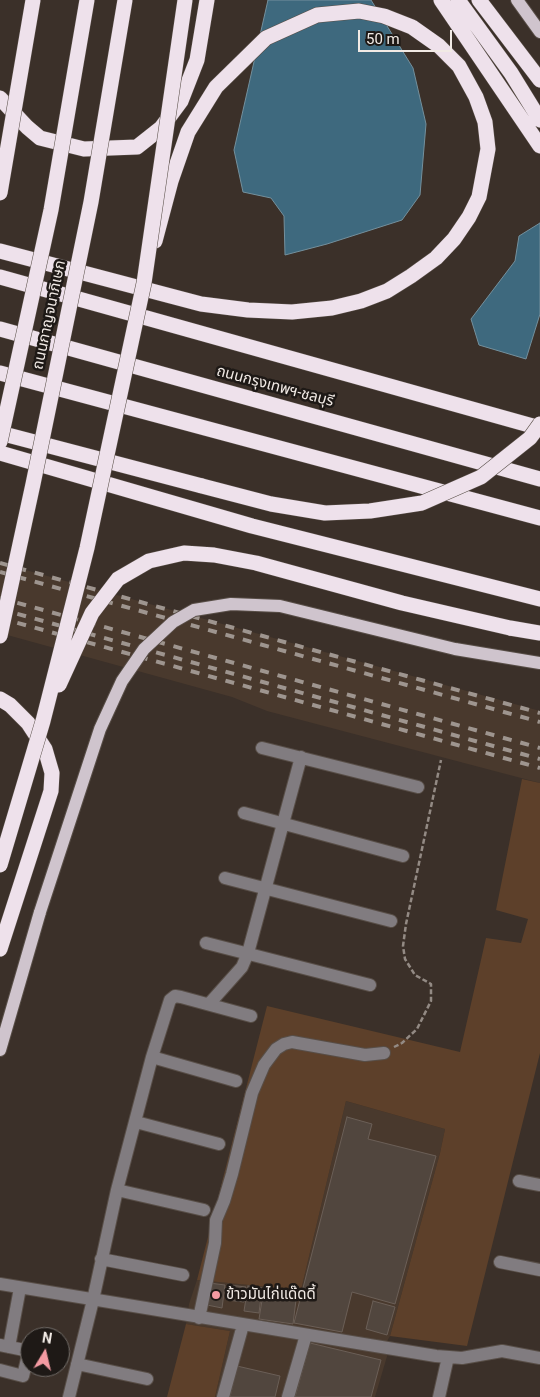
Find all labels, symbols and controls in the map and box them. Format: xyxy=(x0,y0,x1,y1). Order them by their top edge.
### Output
scale bar xyxy=(360,20,454,52)
text: 50 m xyxy=(366,30,400,48)
street label: ถนนกาญจนาภิเษก xyxy=(30,259,70,371)
street label: ถนนกรุงเทพฯ-ชลบุรี xyxy=(214,363,336,411)
place label: ข้าวมันไก่แด๊ดดี้ xyxy=(226,1286,316,1304)
marker: ข้าวมันไก่แด๊ดดี้ xyxy=(210,1289,222,1301)
north arrow xyxy=(20,1327,70,1377)
text: N xyxy=(41,1329,53,1347)

